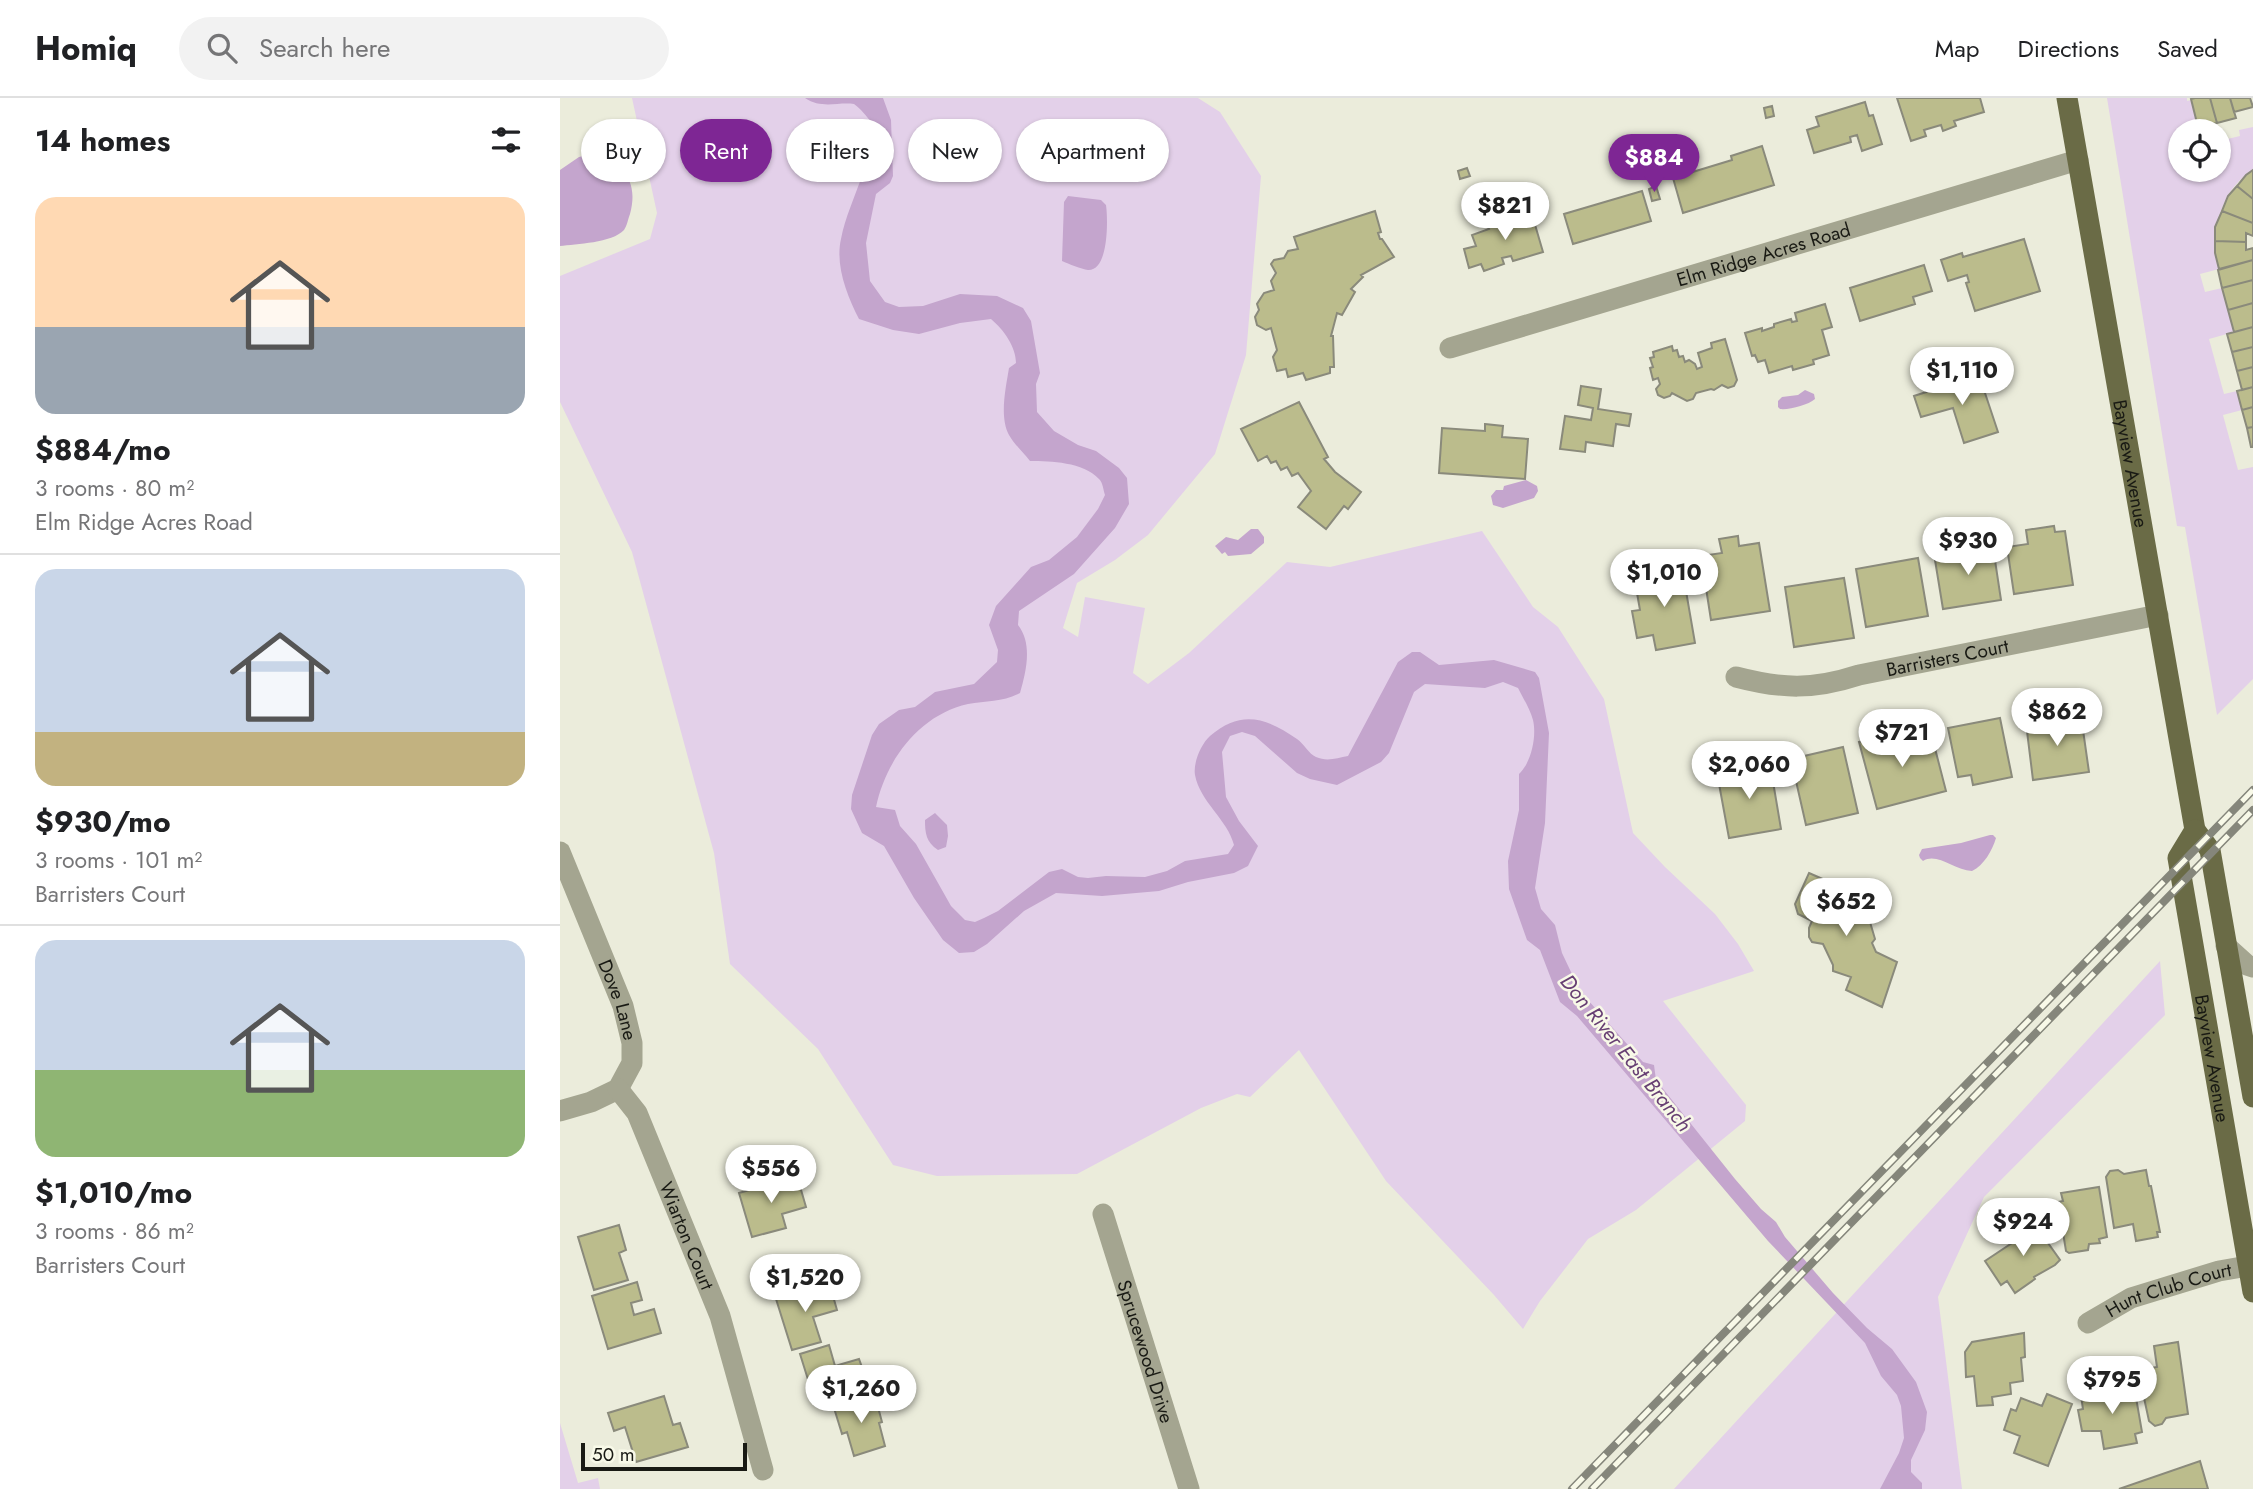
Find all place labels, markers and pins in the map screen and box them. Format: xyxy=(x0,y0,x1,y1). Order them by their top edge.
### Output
pin: $884 xyxy=(1613,134,1695,194)
pin: $821 xyxy=(1464,183,1546,242)
pin: $1,110 xyxy=(1905,348,2019,407)
pin: $930 xyxy=(1927,518,2009,577)
pin: $1,010 xyxy=(1607,550,1721,609)
pin: $862 xyxy=(2016,688,2098,748)
pin: $721 xyxy=(1861,710,1943,769)
pin: $2,060 xyxy=(1692,742,1806,801)
pin: $652 xyxy=(1805,878,1887,938)
pin: $556 xyxy=(730,1146,812,1205)
pin: $924 xyxy=(1982,1198,2064,1258)
pin: $1,520 xyxy=(748,1254,862,1314)
pin: $795 xyxy=(2071,1356,2153,1416)
pin: $1,260 xyxy=(804,1366,918,1425)

